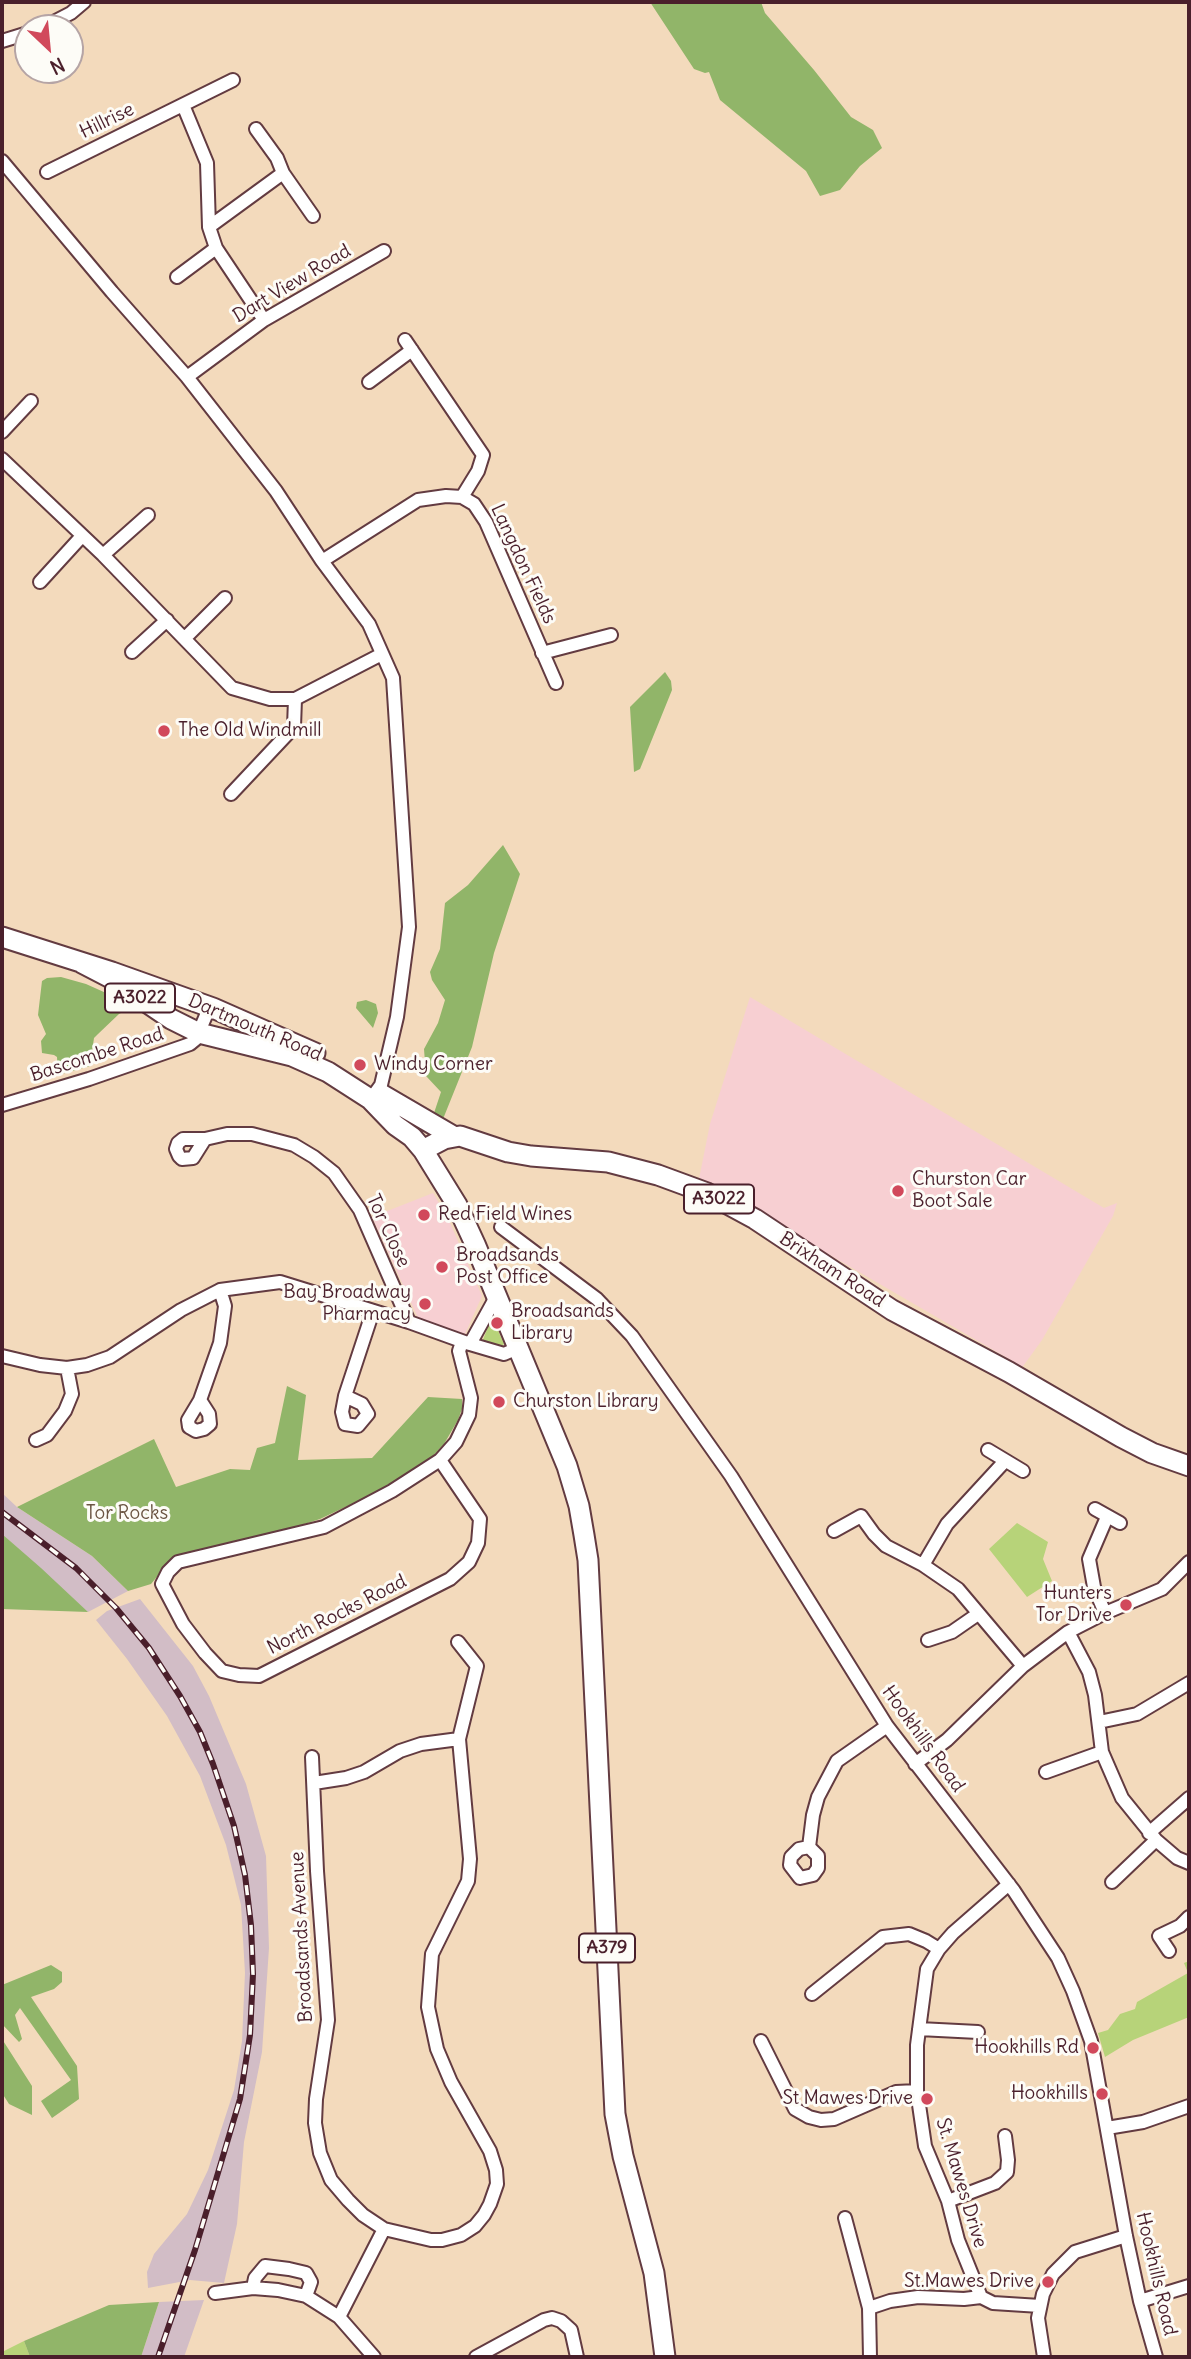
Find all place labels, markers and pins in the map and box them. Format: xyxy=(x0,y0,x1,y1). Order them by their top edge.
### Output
place label: The Old Windmill xyxy=(178,720,321,742)
marker: The Old Windmill xyxy=(156,723,172,739)
place label: Windy Corner xyxy=(374,1054,493,1076)
marker: Windy Corner xyxy=(352,1057,368,1073)
place label: Churston Car Boot Sale xyxy=(912,1169,1026,1213)
marker: Churston Car Boot Sale xyxy=(890,1183,906,1199)
place label: Red Field Wines xyxy=(438,1204,572,1226)
marker: Red Field Wines xyxy=(416,1207,432,1223)
place label: Broadsands Post Office xyxy=(456,1245,559,1289)
marker: Broadsands Post Office xyxy=(434,1259,450,1275)
place label: Bay Broadway Pharmacy xyxy=(283,1282,411,1326)
marker: Bay Broadway Pharmacy xyxy=(417,1296,433,1312)
place label: Broadsands Library xyxy=(511,1301,614,1345)
marker: Broadsands Library xyxy=(489,1315,505,1331)
place label: Churston Library xyxy=(513,1391,658,1413)
marker: Churston Library xyxy=(491,1394,507,1410)
place label: Hunters Tor Drive xyxy=(1035,1583,1112,1627)
marker: Hunters Tor Drive xyxy=(1118,1597,1134,1613)
place label: Hookhills Rd xyxy=(974,2037,1079,2059)
marker: Hookhills Rd xyxy=(1085,2040,1101,2056)
place label: Hookhills xyxy=(1011,2083,1088,2105)
marker: Hookhills xyxy=(1094,2086,1110,2102)
place label: St Mawes Drive xyxy=(782,2088,913,2110)
marker: St Mawes Drive xyxy=(919,2091,935,2107)
place label: St.Mawes Drive xyxy=(904,2271,1034,2293)
marker: St.Mawes Drive xyxy=(1040,2274,1056,2290)

